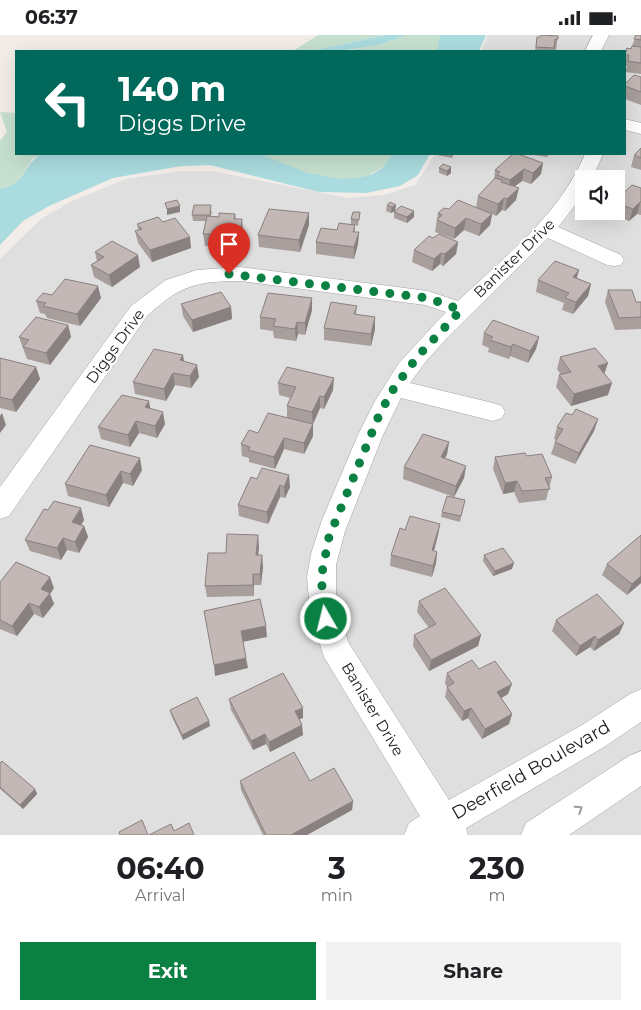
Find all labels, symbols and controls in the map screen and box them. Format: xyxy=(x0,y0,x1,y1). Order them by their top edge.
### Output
text: 06:37 xyxy=(25,6,78,29)
text: 140 m xyxy=(118,67,226,110)
icon: left xyxy=(35,70,100,135)
text: Diggs Drive xyxy=(118,110,246,137)
map controls xyxy=(575,170,625,220)
button: sound xyxy=(575,170,625,220)
street label: Banister Drive xyxy=(469,214,559,302)
pin xyxy=(208,223,250,274)
icon: arrive xyxy=(215,230,243,258)
street label: Diggs Drive xyxy=(82,305,148,387)
position arrow xyxy=(299,592,351,644)
street label: Banister Drive xyxy=(338,659,408,759)
street label: Deerfield Boulevard xyxy=(448,716,614,824)
one-way arrow xyxy=(573,805,582,815)
text: 06:40 xyxy=(116,850,205,887)
text: 3 xyxy=(328,850,346,887)
text: 230 xyxy=(469,850,525,887)
text: Arrival xyxy=(135,886,186,905)
text: min xyxy=(321,886,353,905)
text: m xyxy=(488,886,505,905)
button: Exit xyxy=(20,942,316,1000)
button: Share xyxy=(326,942,621,1000)

